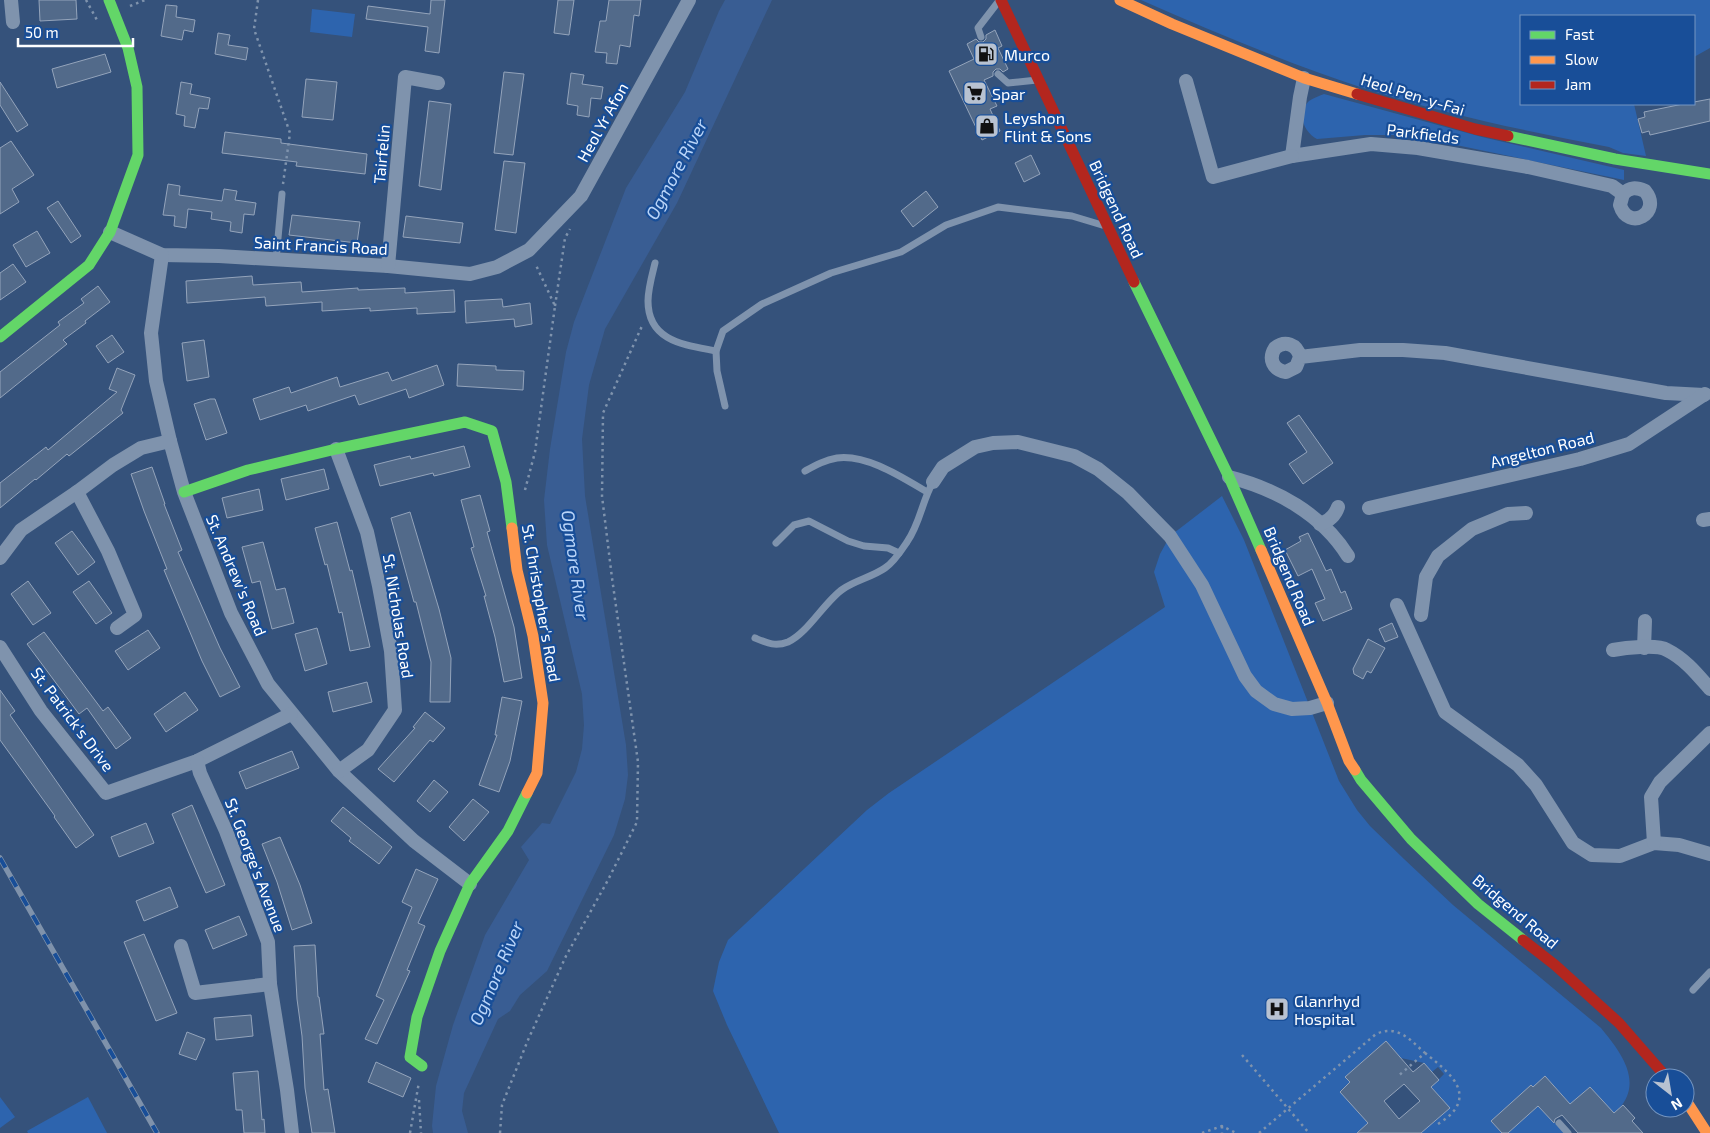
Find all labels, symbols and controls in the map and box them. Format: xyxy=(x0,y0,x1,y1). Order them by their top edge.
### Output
scale bar xyxy=(18,15,132,47)
legend xyxy=(1520,15,1695,105)
text: 50 m xyxy=(25,23,59,41)
text: Fast xyxy=(1565,25,1595,43)
fuel station icon: Murco xyxy=(973,41,999,67)
place label: Murco xyxy=(1004,45,1050,64)
text: Slow xyxy=(1565,50,1599,68)
street label: Heol Pen-y-Fai xyxy=(1359,69,1467,119)
text: Jam xyxy=(1565,75,1591,93)
street label: Heol Yr Afon xyxy=(572,79,632,165)
supermarket icon: Spar xyxy=(962,80,988,106)
place label: Spar xyxy=(992,84,1026,103)
place label: Leyshon Flint & Sons xyxy=(1004,108,1092,145)
shop icon: Leyshon Flint & Sons xyxy=(974,113,1000,139)
water label: Ogmore River xyxy=(640,114,712,223)
street label: Parkfields xyxy=(1386,119,1460,147)
street label: Tairfelin xyxy=(369,124,393,184)
street label: Bridgend Road xyxy=(1086,157,1148,261)
street label: Saint Francis Road xyxy=(254,232,388,258)
street label: Angelton Road xyxy=(1488,427,1596,471)
water label: Ogmore River xyxy=(557,509,595,622)
street label: St. Andrew's Road xyxy=(203,511,271,639)
street label: St. Christopher's Road xyxy=(519,523,565,683)
street label: Bridgend Road xyxy=(1261,524,1319,628)
street label: St. Nicholas Road xyxy=(380,552,418,680)
street label: St. Patrick's Drive xyxy=(28,663,118,775)
street label: St. George's Avenue xyxy=(222,795,290,935)
street label: Bridgend Road xyxy=(1469,870,1563,952)
water label: Ogmore River xyxy=(464,917,528,1028)
place label: Glanrhyd Hospital xyxy=(1294,991,1360,1028)
hospital icon: Glanrhyd Hospital xyxy=(1264,996,1290,1022)
north arrow xyxy=(1645,1068,1695,1118)
text: N xyxy=(1668,1095,1686,1114)

